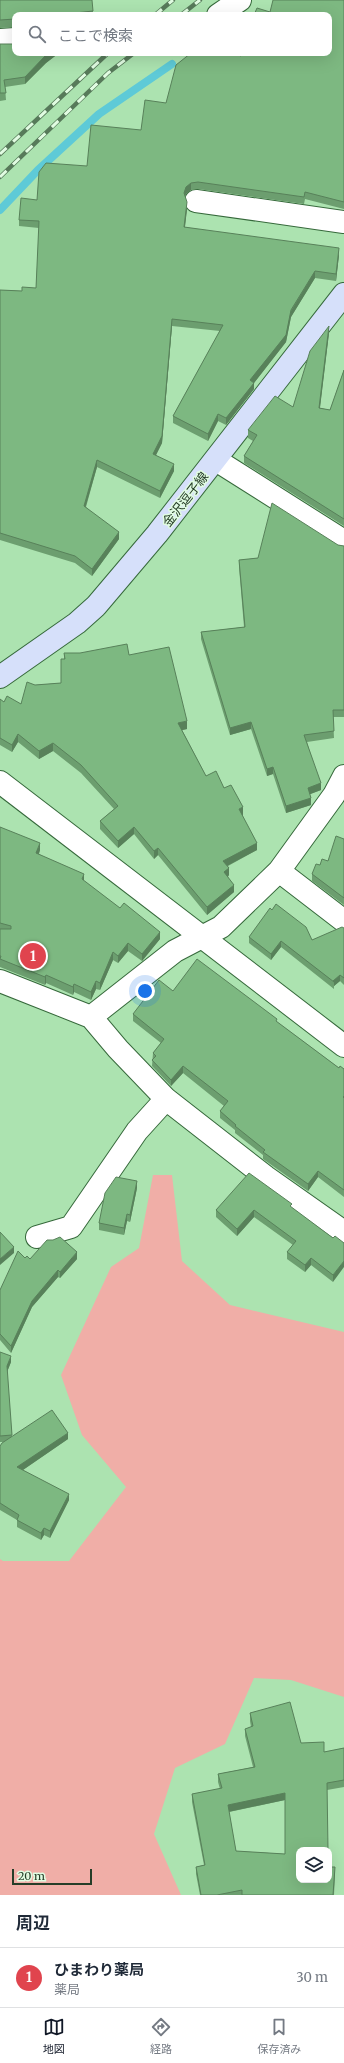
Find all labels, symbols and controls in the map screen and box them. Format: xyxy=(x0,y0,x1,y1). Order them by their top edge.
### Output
search box xyxy=(12,12,332,56)
icon: search xyxy=(26,23,48,45)
text: ここで検索 xyxy=(58,26,133,45)
street label: 金沢逗子線 xyxy=(159,468,212,530)
pin: 1 xyxy=(20,941,46,971)
your location xyxy=(135,981,155,1001)
map controls xyxy=(296,1847,332,1883)
button: layers xyxy=(296,1847,332,1883)
scale bar xyxy=(12,1867,92,1886)
text: 20 m xyxy=(18,1869,45,1883)
text: 周辺 xyxy=(16,1912,50,1934)
text: ひまわり薬局 xyxy=(54,1960,144,1979)
text: 1 xyxy=(26,1969,32,1986)
text: 30 m xyxy=(296,1969,328,1986)
text: 薬局 xyxy=(54,1981,80,1998)
tab: 地図 xyxy=(43,2016,65,2056)
tab: 経路 xyxy=(150,2016,172,2056)
tab: 保存済み xyxy=(257,2016,301,2056)

